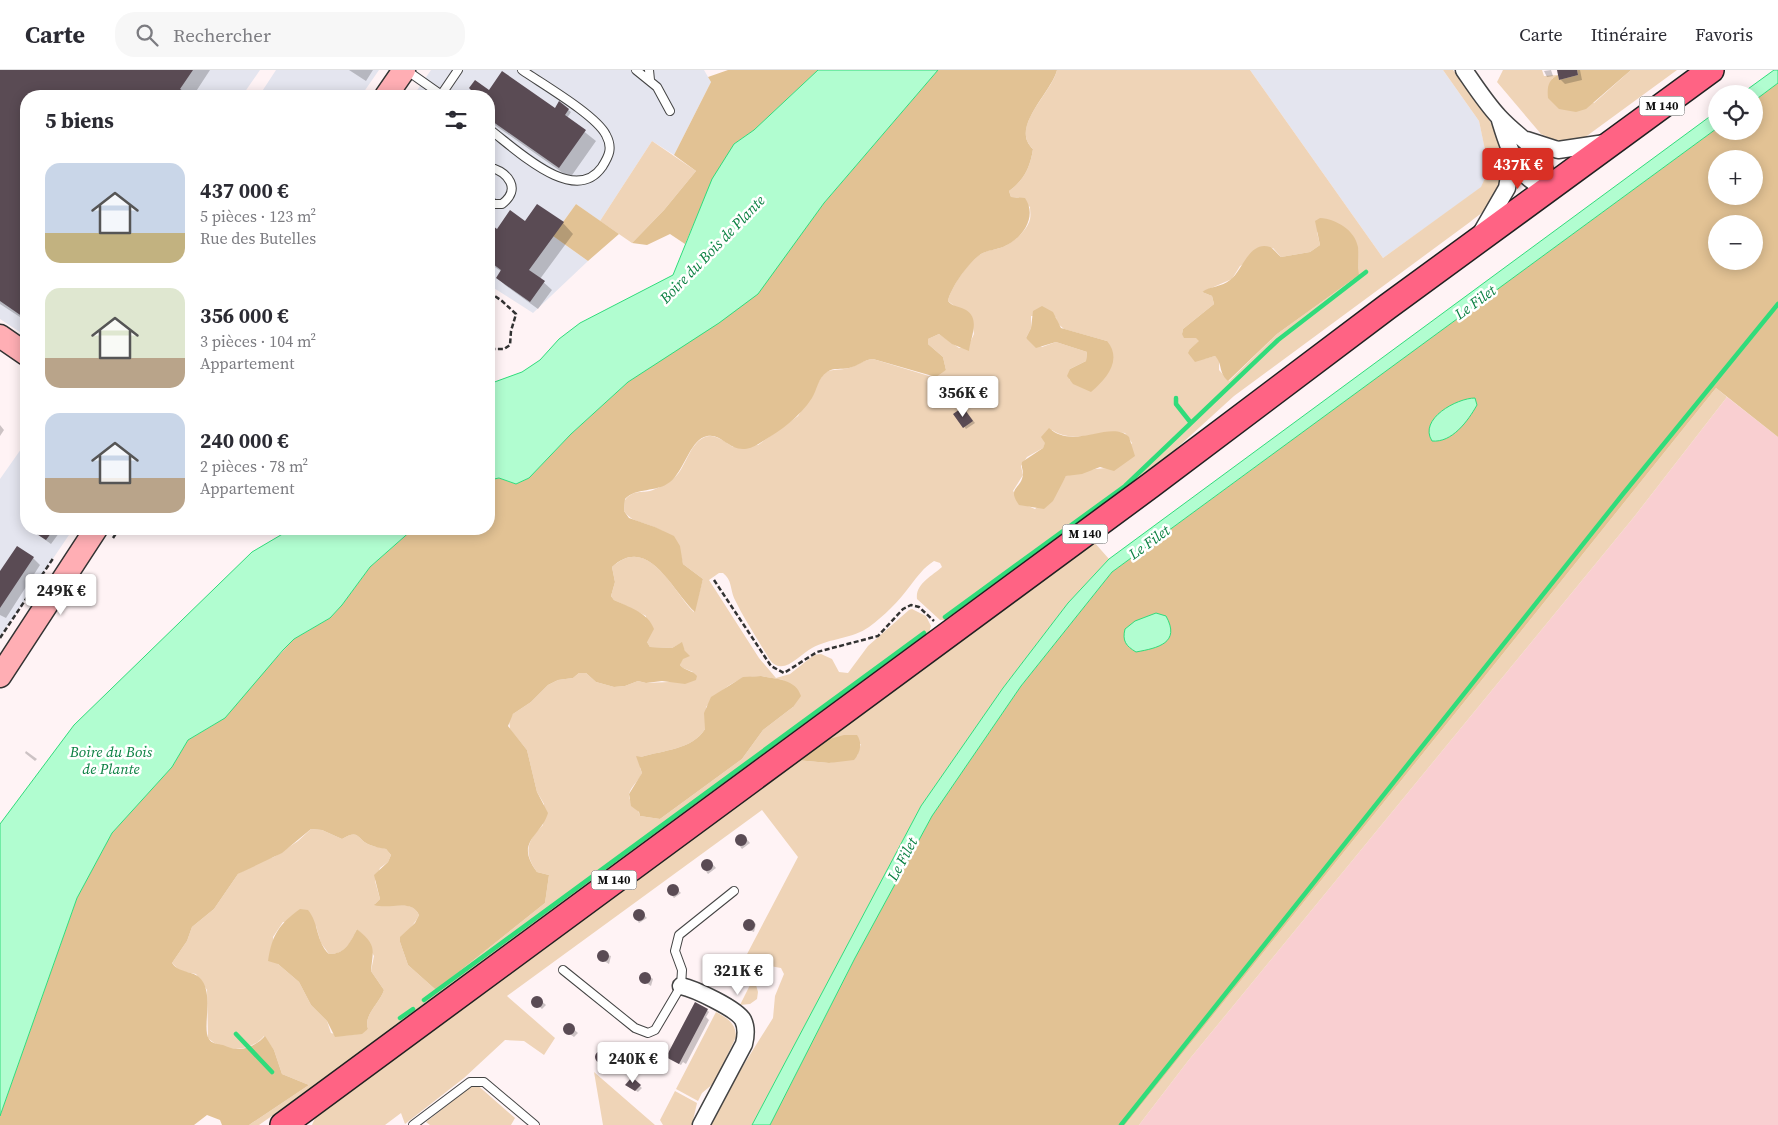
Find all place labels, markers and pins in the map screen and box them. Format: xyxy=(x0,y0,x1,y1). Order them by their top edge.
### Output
pin: 437K € xyxy=(1477,148,1559,190)
pin: 356K € xyxy=(922,376,1004,418)
pin: 249K € xyxy=(20,574,102,616)
pin: 321K € xyxy=(697,954,779,996)
pin: 240K € xyxy=(592,1042,674,1084)

